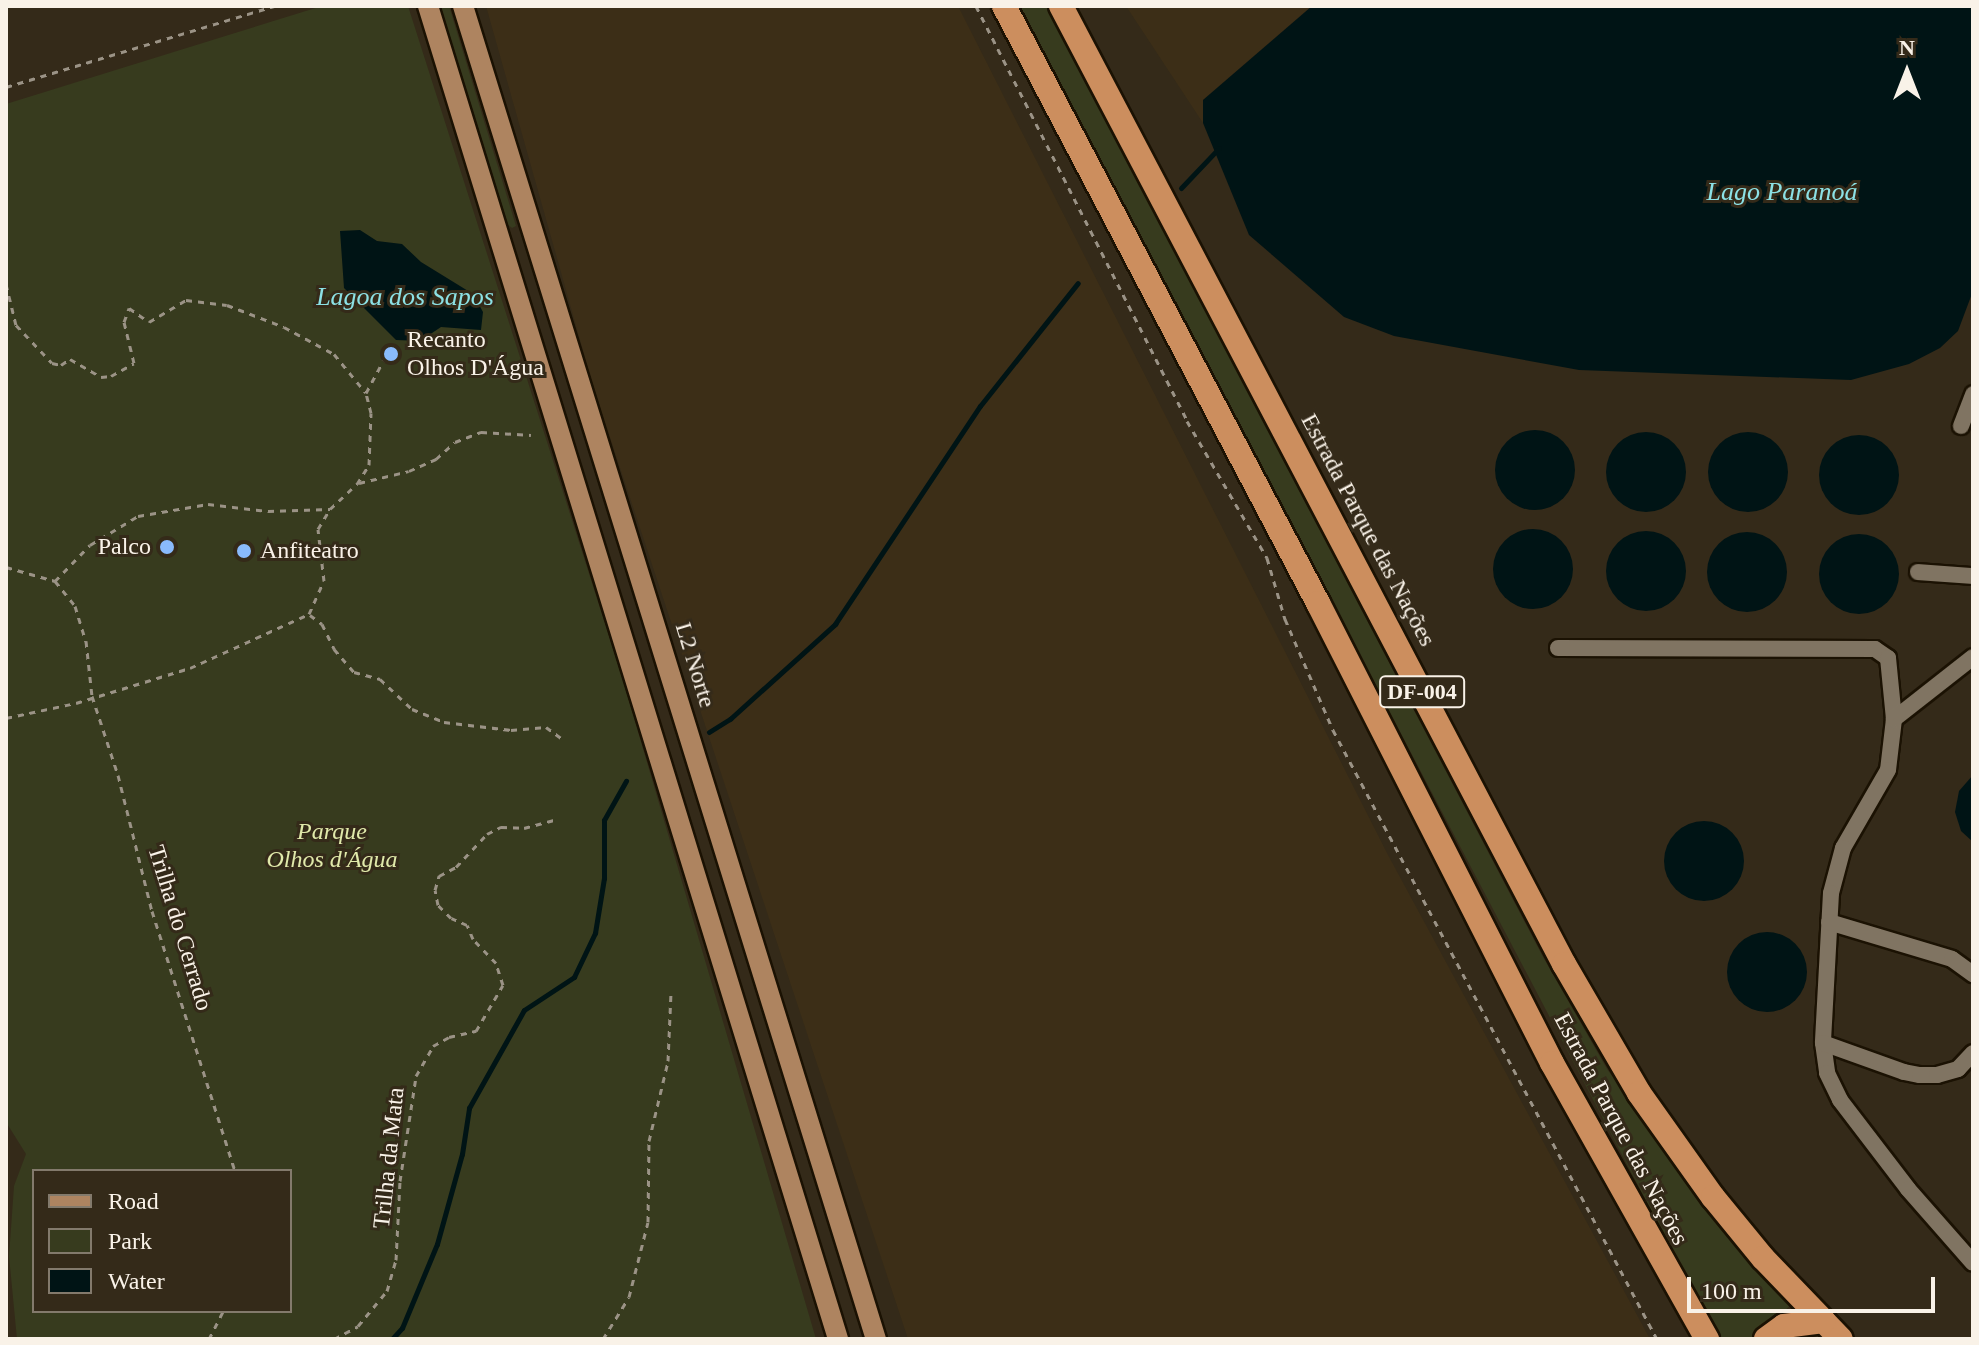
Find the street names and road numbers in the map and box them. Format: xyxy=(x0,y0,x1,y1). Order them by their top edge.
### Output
street label: Estrada Parque das Nações xyxy=(1294,409,1442,651)
street label: L2 Norte xyxy=(668,619,722,711)
road number: DF-004 xyxy=(1378,674,1466,710)
street label: Trilha do Cerrado xyxy=(141,842,219,1014)
street label: Estrada Parque das Nações xyxy=(1547,1008,1695,1250)
street label: Trilha da Mata xyxy=(367,1086,411,1230)

